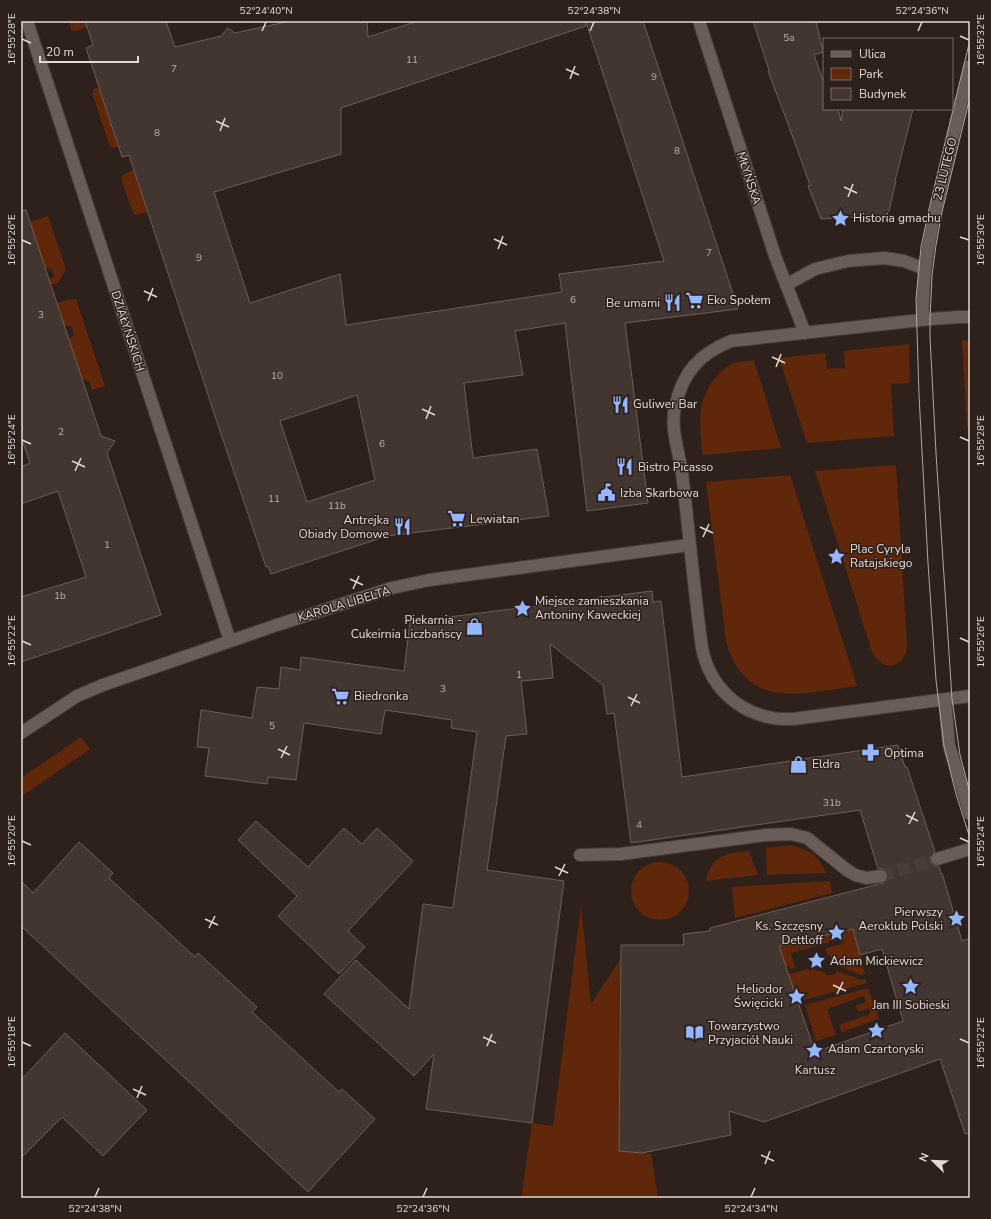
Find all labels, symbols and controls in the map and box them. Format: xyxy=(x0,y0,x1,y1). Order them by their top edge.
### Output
text: 52°24'40"N xyxy=(239,4,293,18)
text: 52°24'38"N xyxy=(567,4,621,18)
text: 52°24'36"N xyxy=(895,4,949,18)
text: 16°55'28"E xyxy=(5,13,19,65)
text: 16°55'32"E xyxy=(974,14,988,66)
house number: 5a xyxy=(783,31,795,45)
scale bar xyxy=(40,38,138,64)
legend xyxy=(823,38,953,110)
text: 20 m xyxy=(46,44,74,60)
text: Ulica xyxy=(859,46,886,62)
house number: 11 xyxy=(406,53,418,67)
house number: 7 xyxy=(171,62,177,76)
text: Park xyxy=(859,66,884,82)
house number: 9 xyxy=(651,70,657,84)
text: Budynek xyxy=(859,86,907,102)
house number: 8 xyxy=(154,126,160,140)
street label: 23 LUTEGO xyxy=(929,136,961,202)
house number: 8 xyxy=(674,144,680,158)
street label: MŁYŃSKA xyxy=(733,149,765,207)
place icon: Historia gmachu xyxy=(830,208,850,228)
place label: Historia gmachu xyxy=(853,210,941,226)
text: 16°55'26"E xyxy=(5,214,19,266)
text: 16°55'30"E xyxy=(974,214,988,266)
house number: 7 xyxy=(706,246,712,260)
house number: 9 xyxy=(196,251,202,265)
street label: DZIAŁYŃSKICH xyxy=(107,289,149,373)
supermarket icon: Eko Społem xyxy=(684,290,704,310)
place label: Eko Społem xyxy=(707,292,771,308)
house number: 6 xyxy=(570,293,576,307)
restaurant icon: Be umami xyxy=(663,293,683,313)
place label: Be umami xyxy=(606,295,660,311)
house number: 3 xyxy=(38,308,44,322)
house number: 10 xyxy=(271,369,283,383)
restaurant icon: Guliwer Bar xyxy=(610,394,630,414)
place label: Guliwer Bar xyxy=(633,396,698,412)
text: 16°55'24"E xyxy=(5,414,19,466)
text: 16°55'28"E xyxy=(974,415,988,467)
house number: 2 xyxy=(58,425,64,439)
house number: 6 xyxy=(379,437,385,451)
restaurant icon: Bistro Picasso xyxy=(615,457,635,477)
place label: Bistro Picasso xyxy=(638,459,714,475)
public building icon: Izba Skarbowa xyxy=(597,483,617,503)
place label: Izba Skarbowa xyxy=(620,485,699,501)
house number: 11 xyxy=(268,492,280,506)
house number: 11b xyxy=(328,499,346,513)
supermarket icon: Lewiatan xyxy=(447,509,467,529)
place label: Lewiatan xyxy=(470,511,519,527)
place label: Antrejka Obiady Domowe xyxy=(299,512,389,542)
restaurant icon: Antrejka Obiady Domowe xyxy=(392,517,412,537)
house number: 1 xyxy=(104,538,110,552)
place label: Plac Cyryla Ratajskiego xyxy=(850,541,913,571)
place icon: Plac Cyryla Ratajskiego xyxy=(827,546,847,566)
street label: KAROLA LIBELTA xyxy=(296,582,392,626)
house number: 1b xyxy=(54,589,66,603)
place label: Miejsce zamieszkania Antoniny Kaweckiej xyxy=(535,593,649,623)
place icon: Miejsce zamieszkania Antoniny Kaweckiej xyxy=(512,598,532,618)
place label: Piekarnia - Cukeirnia Liczbańscy xyxy=(351,612,463,642)
text: 16°55'22"E xyxy=(5,615,19,667)
text: 16°55'26"E xyxy=(974,616,988,668)
shop icon: Piekarnia - Cukeirnia Liczbańscy xyxy=(465,617,485,637)
house number: 1 xyxy=(516,668,522,682)
house number: 3 xyxy=(440,682,446,696)
supermarket icon: Biedronka xyxy=(331,686,351,706)
place label: Biedronka xyxy=(354,688,408,704)
house number: 5 xyxy=(269,719,275,733)
pharmacy icon: Optima xyxy=(861,743,881,763)
place label: Optima xyxy=(884,745,924,761)
shop icon: Eldra xyxy=(789,754,809,774)
place label: Eldra xyxy=(812,756,840,772)
house number: 31b xyxy=(823,796,841,810)
text: 16°55'20"E xyxy=(5,815,19,867)
text: 16°55'24"E xyxy=(974,816,988,868)
house number: 4 xyxy=(636,818,642,832)
place label: Pierwszy Aeroklub Polski xyxy=(859,904,944,934)
place icon: Pierwszy Aeroklub Polski xyxy=(946,909,966,929)
place label: Ks. Szczęsny Dettloff xyxy=(755,918,824,948)
place icon: Ks. Szczęsny Dettloff xyxy=(826,923,846,943)
place icon: Adam Mickiewicz xyxy=(807,951,827,971)
place label: Adam Mickiewicz xyxy=(830,953,924,969)
place icon: Jan III Sobieski xyxy=(901,976,921,996)
place label: Heliodor Święcicki xyxy=(734,981,784,1011)
place icon: Heliodor Święcicki xyxy=(786,986,806,1006)
place label: Jan III Sobieski xyxy=(871,997,950,1013)
text: 16°55'18"E xyxy=(5,1016,19,1068)
text: 16°55'22"E xyxy=(974,1017,988,1069)
place label: Towarzystwo Przyjaciół Nauki xyxy=(708,1018,793,1048)
place icon: Adam Czartoryski xyxy=(866,1020,886,1040)
library icon: Towarzystwo Przyjaciół Nauki xyxy=(685,1023,705,1043)
place icon: Kartusz xyxy=(805,1041,825,1061)
place label: Adam Czartoryski xyxy=(828,1041,924,1057)
place label: Kartusz xyxy=(795,1062,836,1078)
north arrow xyxy=(913,1141,953,1181)
text: N xyxy=(916,1151,933,1164)
text: 52°24'38"N xyxy=(68,1202,122,1216)
text: 52°24'36"N xyxy=(396,1202,450,1216)
text: 52°24'34"N xyxy=(724,1202,778,1216)

